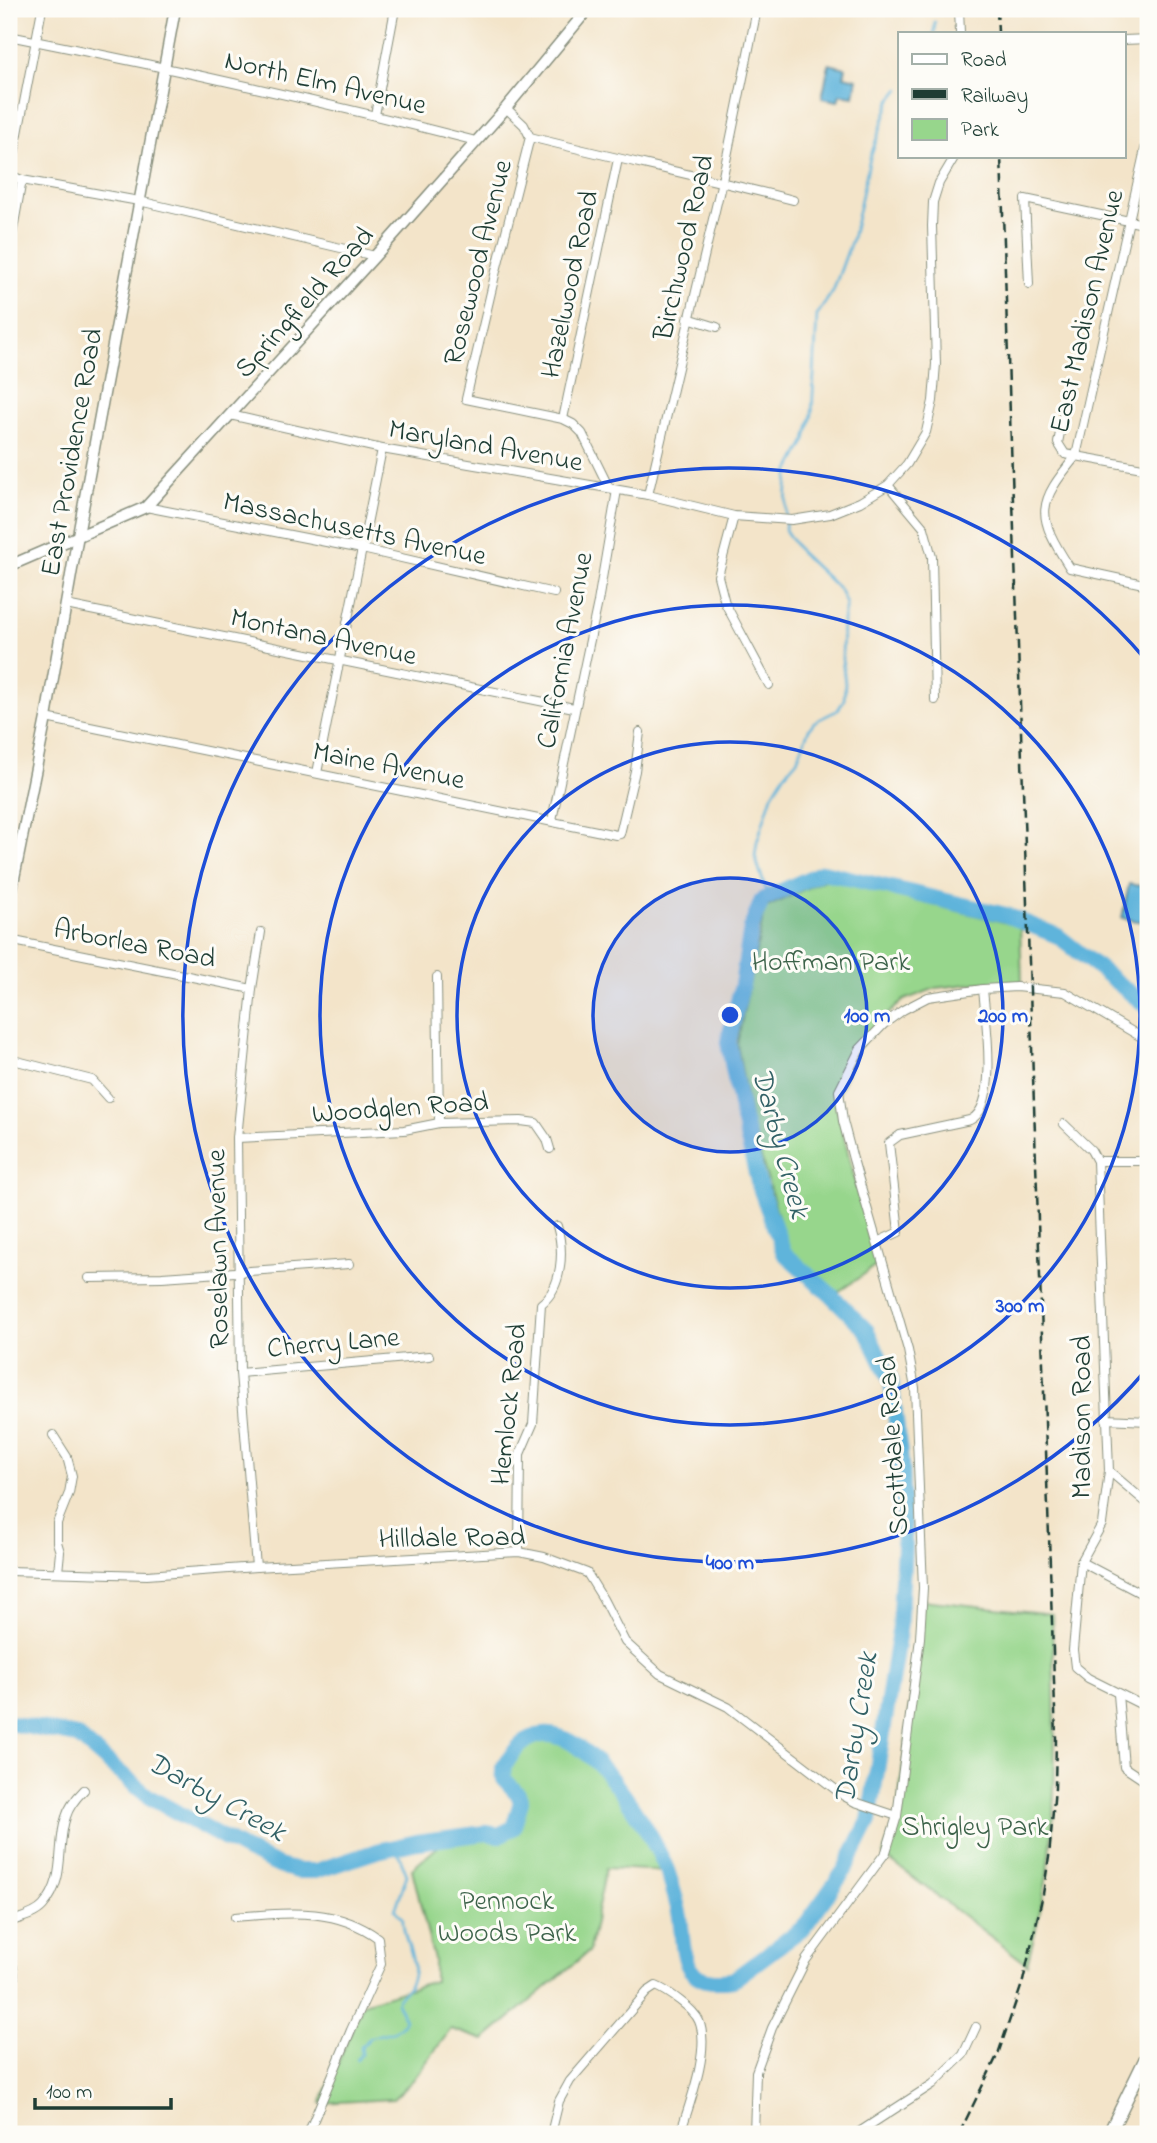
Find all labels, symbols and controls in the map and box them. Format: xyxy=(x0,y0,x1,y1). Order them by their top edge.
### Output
legend xyxy=(898,32,1126,158)
street label: North Elm Avenue xyxy=(220,41,431,128)
text: Road xyxy=(961,46,1007,76)
text: Railway xyxy=(961,82,1028,114)
text: Park xyxy=(961,116,1000,146)
street label: Birchwood Road xyxy=(644,151,727,346)
street label: Rosewood Avenue xyxy=(434,155,525,370)
street label: East Madison Avenue xyxy=(1040,185,1136,438)
street label: Hazelwood Road xyxy=(531,187,611,383)
street label: Springfield Road xyxy=(226,218,385,388)
street label: East Providence Road xyxy=(31,325,116,580)
street label: Maryland Avenue xyxy=(385,410,586,485)
street label: Massachusetts Avenue xyxy=(219,483,490,578)
street label: California Avenue xyxy=(527,548,606,752)
street label: Montana Avenue xyxy=(226,599,421,678)
street label: Maine Avenue xyxy=(309,733,468,802)
street label: Arborlea Road xyxy=(50,910,219,981)
park label: Hoffman Park xyxy=(752,943,911,984)
text: 100 m xyxy=(844,1002,890,1032)
text: 200 m xyxy=(977,1002,1028,1032)
centre of rings xyxy=(718,1003,742,1027)
water label: Darby Creek xyxy=(738,1064,821,1225)
street label: Woodglen Road xyxy=(311,1083,490,1136)
street label: Roselawn Avenue xyxy=(197,1148,242,1349)
text: 300 m xyxy=(995,1292,1044,1322)
street label: Cherry Lane xyxy=(265,1318,402,1371)
street label: Hemlock Road xyxy=(482,1321,539,1487)
street label: Madison Road xyxy=(1063,1335,1104,1499)
street label: Scottdale Road xyxy=(868,1354,921,1537)
street label: Hilldale Road xyxy=(378,1518,526,1561)
text: 400 m xyxy=(706,1549,754,1579)
water label: Darby Creek xyxy=(824,1647,892,1808)
water label: Darby Creek xyxy=(138,1742,295,1856)
park label: Shrigley Park xyxy=(902,1808,1049,1849)
park label: Pennock Woods Park xyxy=(438,1882,577,1955)
scale bar xyxy=(35,2066,172,2110)
text: 100 m xyxy=(46,2078,92,2108)

